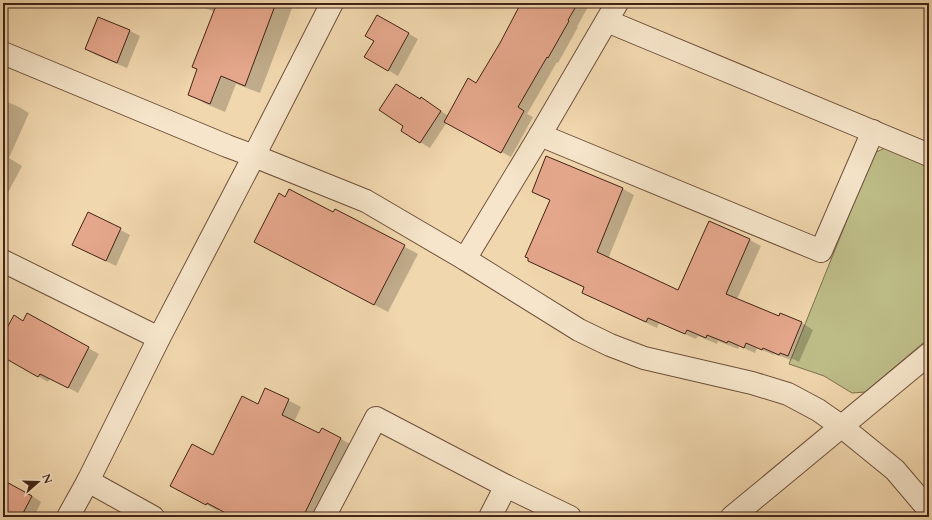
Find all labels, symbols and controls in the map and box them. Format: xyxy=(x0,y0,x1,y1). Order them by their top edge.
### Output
north arrow xyxy=(18,462,58,502)
text: N xyxy=(38,472,56,486)

